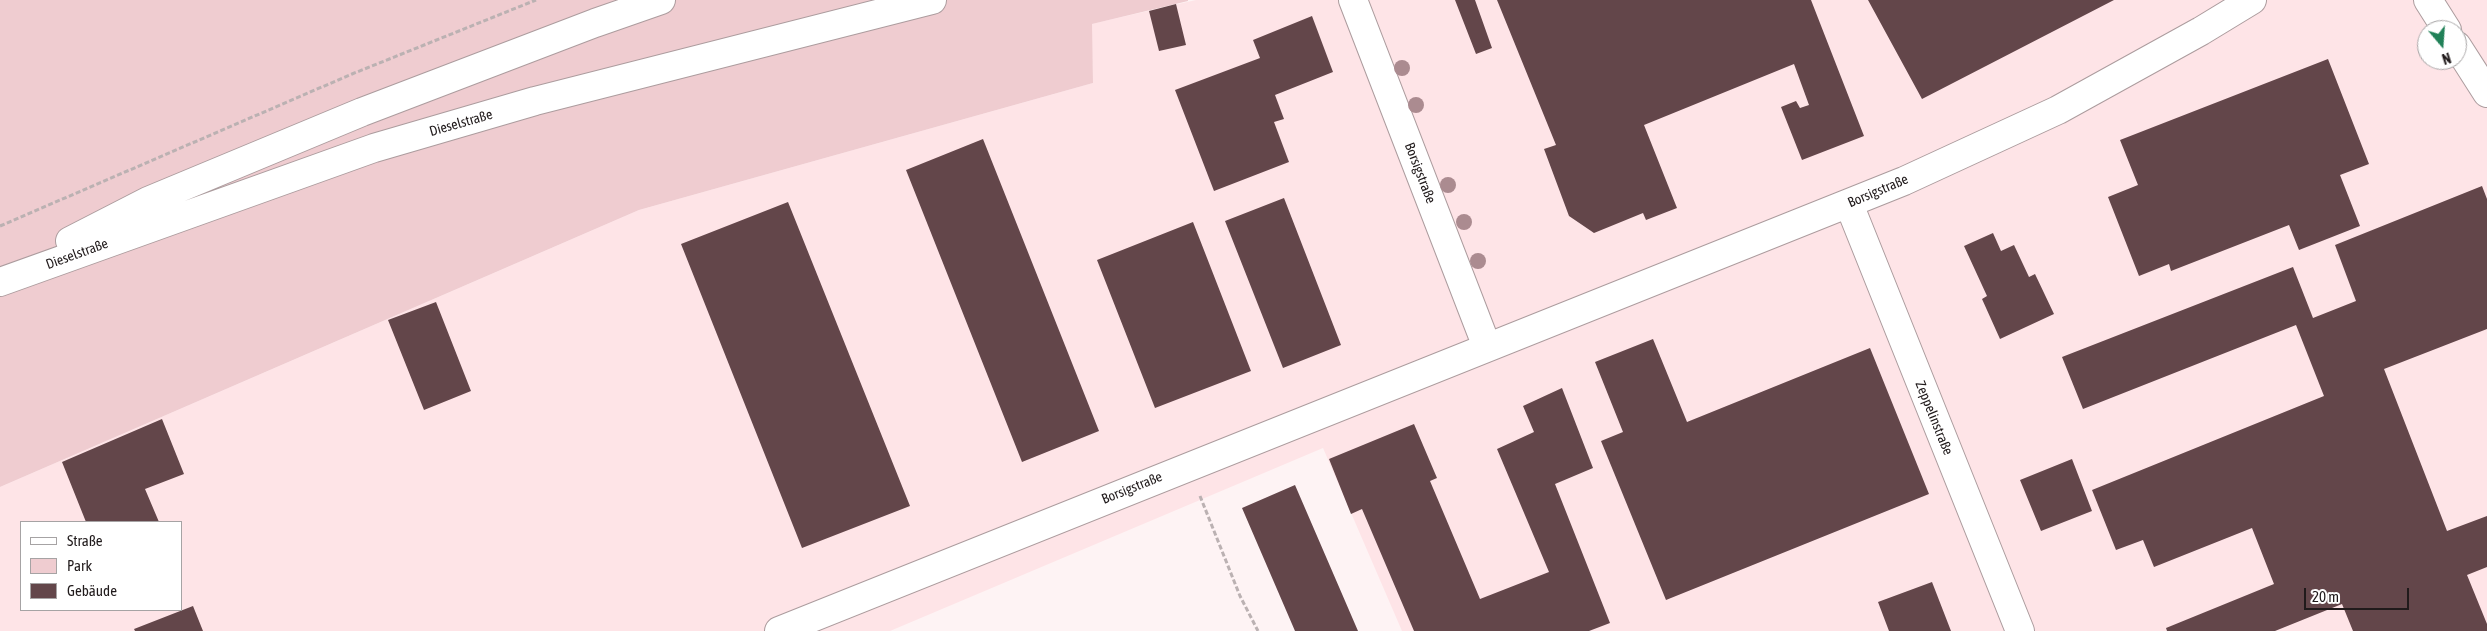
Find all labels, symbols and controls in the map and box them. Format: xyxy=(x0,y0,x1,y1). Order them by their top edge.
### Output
north arrow xyxy=(2417,20,2467,70)
text: N xyxy=(2440,49,2453,67)
street label: Dieselstraße xyxy=(428,106,494,140)
street label: Borsigstraße xyxy=(1401,140,1439,206)
street label: Borsigstraße xyxy=(1845,171,1911,211)
street label: Dieselstraße xyxy=(44,235,110,273)
street label: Zeppelinstraße xyxy=(1912,379,1956,457)
street label: Borsigstraße xyxy=(1099,468,1165,508)
legend xyxy=(20,521,182,611)
text: Straße xyxy=(67,532,103,549)
text: Park xyxy=(67,557,92,574)
scale bar xyxy=(2307,578,2412,610)
text: Gebäude xyxy=(67,582,117,599)
text: 20 m xyxy=(2312,588,2339,605)

